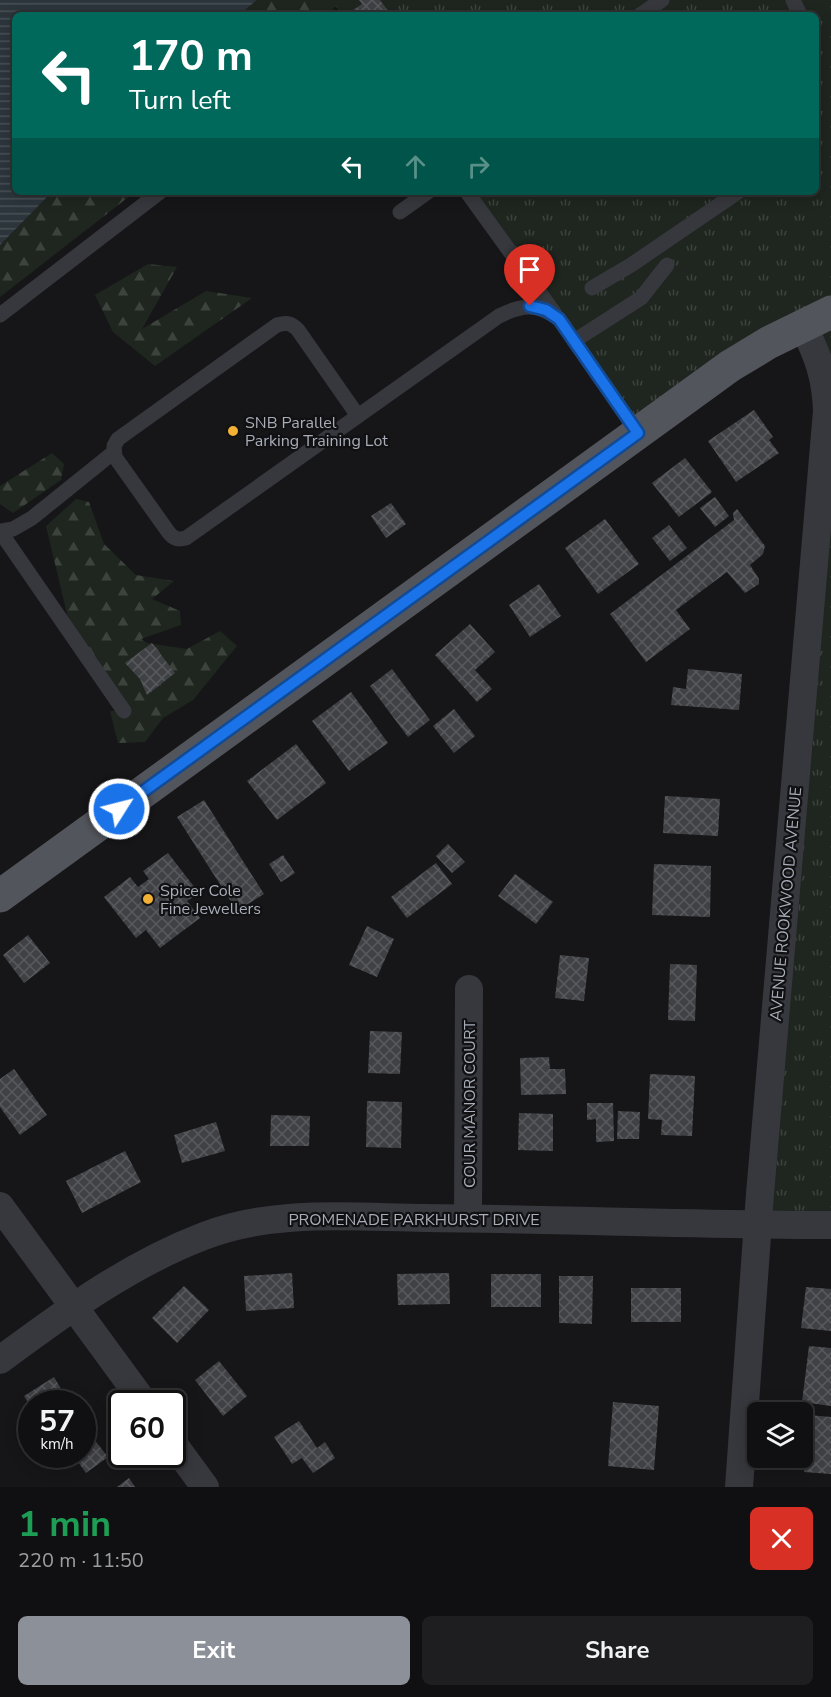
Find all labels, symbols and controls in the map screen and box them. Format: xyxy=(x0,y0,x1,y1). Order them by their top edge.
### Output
text: 170 m xyxy=(129,28,253,85)
icon: left xyxy=(30,36,108,114)
text: Turn left xyxy=(129,82,230,119)
icon: left xyxy=(336,150,369,183)
icon: ahead xyxy=(399,150,432,183)
icon: right xyxy=(462,150,495,183)
pin xyxy=(504,244,555,306)
icon: arrive xyxy=(513,253,546,286)
place label: SNB Parallel Parking Training Lot xyxy=(245,412,388,452)
marker: SNB Parallel Parking Training Lot xyxy=(226,424,240,438)
position arrow xyxy=(87,777,151,841)
street label: AVENUE ROOKWOOD AVENUE xyxy=(765,786,807,1022)
place label: Spicer Cole Fine Jewellers xyxy=(160,880,261,920)
marker: Spicer Cole Fine Jewellers xyxy=(141,892,155,906)
street label: COUR MANOR COURT xyxy=(459,1020,481,1188)
street label: PROMENADE PARKHURST DRIVE xyxy=(288,1209,540,1231)
speed limit sign: 60 xyxy=(108,1390,186,1468)
text: 57 xyxy=(39,1401,75,1442)
map controls xyxy=(747,1402,813,1468)
button: layers xyxy=(747,1402,813,1468)
text: km/h xyxy=(40,1434,74,1454)
text: 1 min xyxy=(18,1500,111,1549)
button: close xyxy=(750,1507,813,1570)
text: 220 m · 11:50 xyxy=(18,1547,144,1574)
button: Exit xyxy=(18,1616,410,1685)
button: Share xyxy=(422,1616,813,1685)

